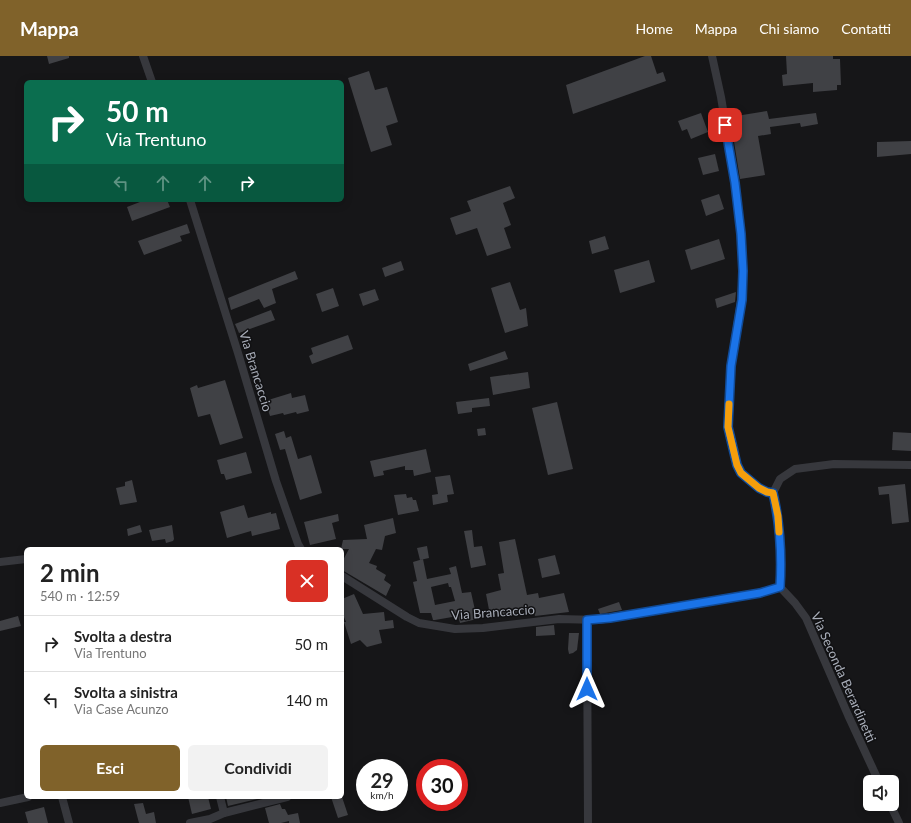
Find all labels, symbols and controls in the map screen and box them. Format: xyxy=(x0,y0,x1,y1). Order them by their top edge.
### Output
text: Mappa xyxy=(20,17,79,40)
text: Home xyxy=(636,20,673,37)
text: Mappa xyxy=(695,20,737,37)
text: Chi siamo xyxy=(759,20,819,37)
text: Contatti xyxy=(841,20,891,37)
text: 50 m xyxy=(106,94,169,128)
icon: right xyxy=(40,96,92,148)
pin xyxy=(708,108,742,142)
icon: arrive xyxy=(714,114,736,136)
text: Via Trentuno xyxy=(106,128,207,150)
icon: left xyxy=(110,172,132,194)
icon: ahead xyxy=(152,172,174,194)
icon: ahead xyxy=(194,172,216,194)
icon: right xyxy=(236,172,258,194)
street label: Via Brancaccio xyxy=(236,329,276,413)
text: 2 min xyxy=(40,558,100,587)
button: close xyxy=(286,560,328,602)
text: 540 m · 12:59 xyxy=(40,588,120,604)
street label: Via Brancaccio xyxy=(451,601,535,623)
street label: Via Seconda Berardinetti xyxy=(808,609,880,745)
text: Svolta a destra xyxy=(74,627,172,645)
icon: right xyxy=(40,633,62,655)
text: 50 m xyxy=(294,635,328,653)
text: Via Trentuno xyxy=(74,645,147,661)
position arrow xyxy=(566,668,608,710)
text: Svolta a sinistra xyxy=(74,683,178,701)
icon: left xyxy=(40,689,62,711)
text: 140 m xyxy=(286,691,328,709)
text: Via Case Acunzo xyxy=(74,701,169,717)
button: Esci xyxy=(40,745,180,791)
button: Condividi xyxy=(188,745,328,791)
speed limit sign: 30 xyxy=(416,759,468,811)
text: 29 xyxy=(370,768,394,792)
map controls xyxy=(863,775,899,811)
button: sound xyxy=(863,775,899,811)
text: km/h xyxy=(370,789,394,801)

